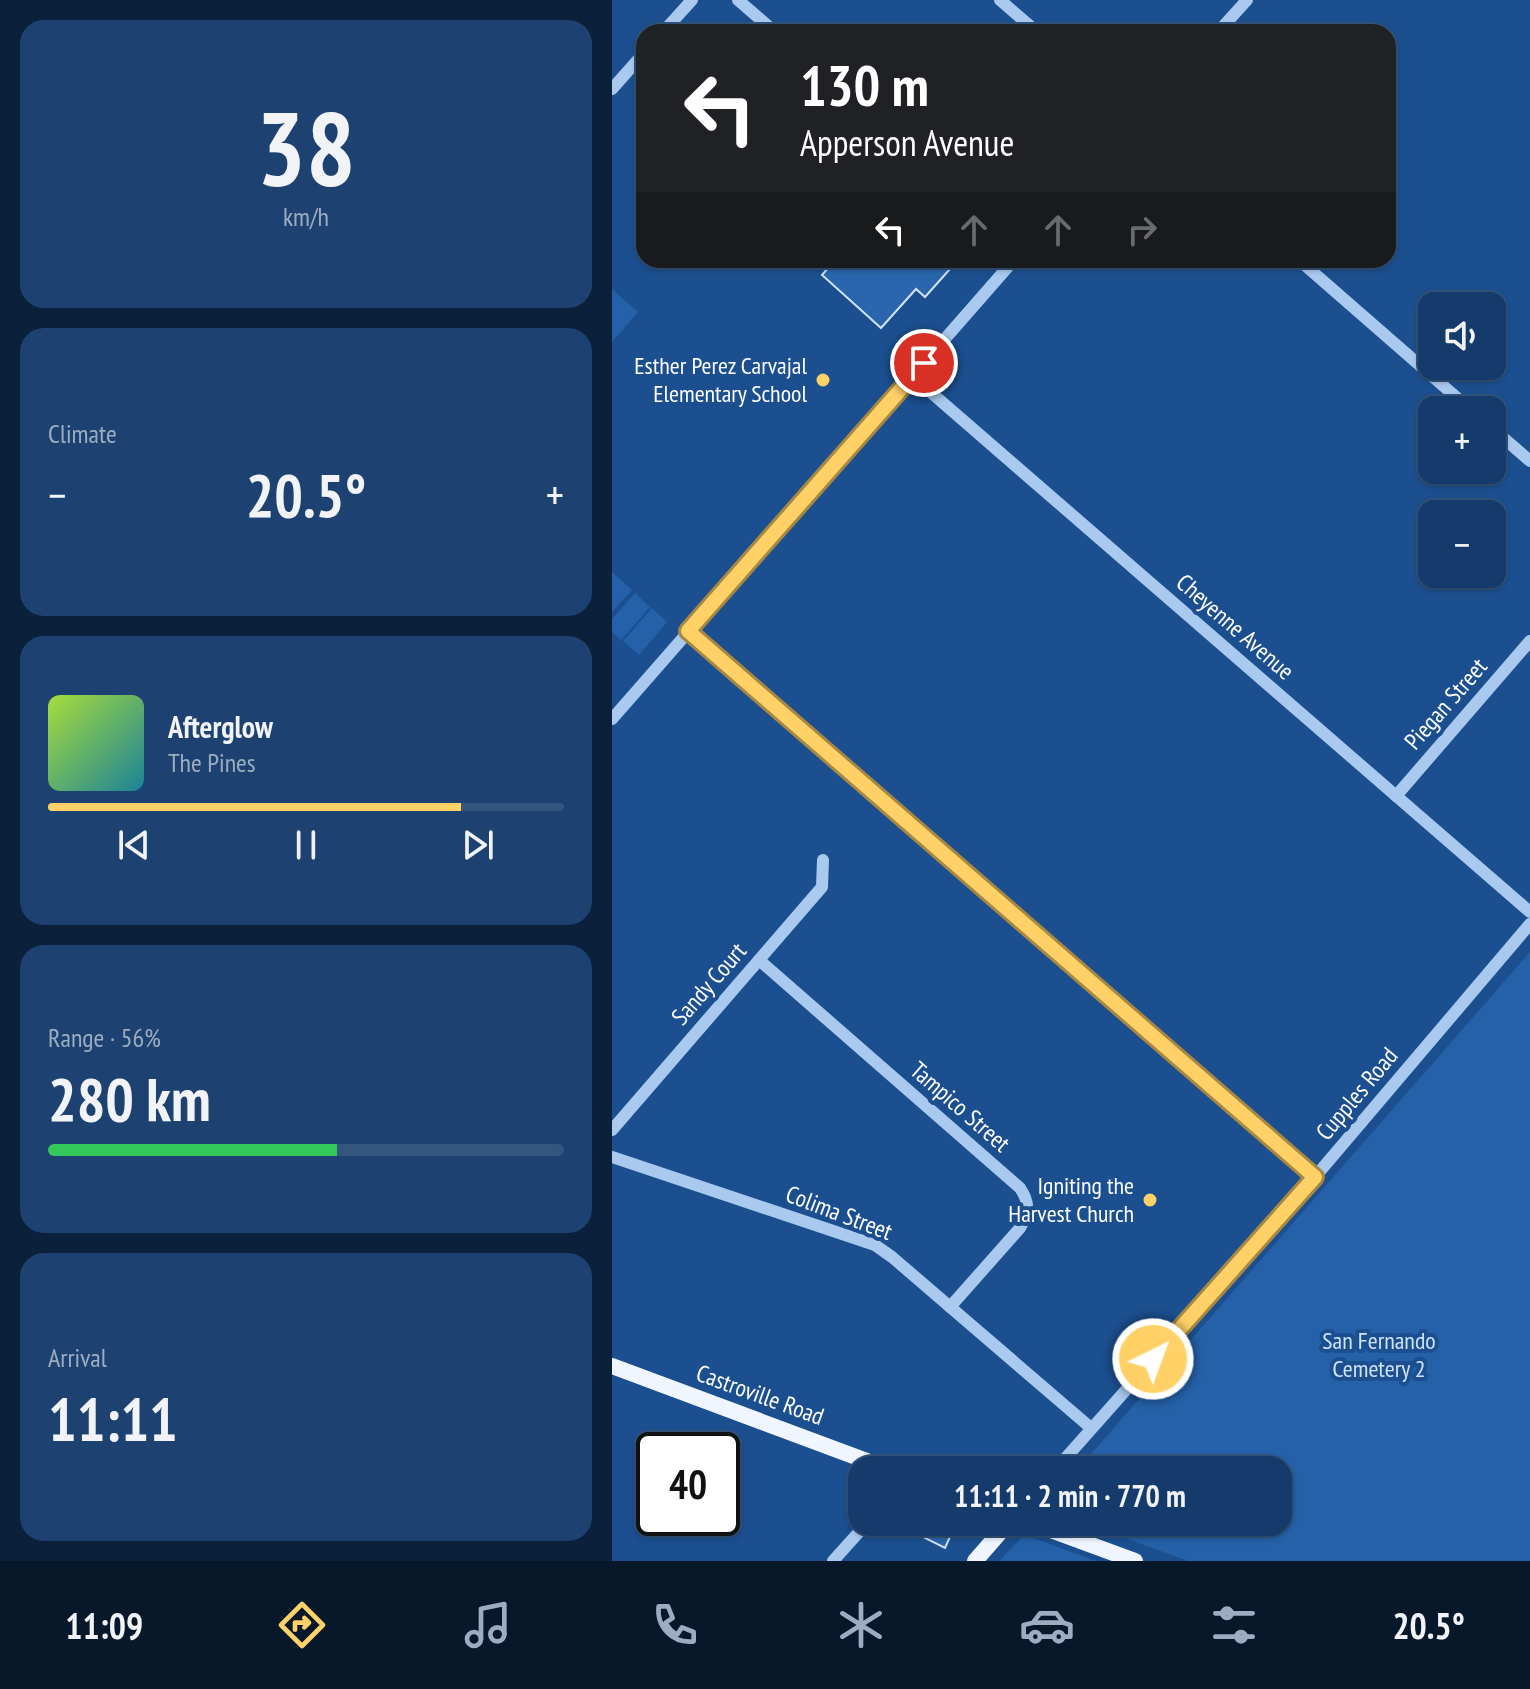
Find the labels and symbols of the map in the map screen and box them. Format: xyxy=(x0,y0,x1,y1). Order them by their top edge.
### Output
pin xyxy=(890,329,958,397)
place label: Esther Perez Carvajal Elementary School xyxy=(634,350,807,409)
marker: Esther Perez Carvajal Elementary School xyxy=(814,371,832,389)
street label: Cheyenne Avenue xyxy=(1170,567,1301,686)
street label: Piegan Street xyxy=(1398,651,1494,756)
street label: Sandy Court xyxy=(664,936,753,1031)
street label: Cupples Road xyxy=(1309,1041,1404,1146)
street label: Tampico Street xyxy=(904,1055,1017,1159)
place label: Igniting the Harvest Church xyxy=(1008,1170,1134,1229)
street label: Colima Street xyxy=(782,1178,897,1247)
marker: Igniting the Harvest Church xyxy=(1141,1191,1159,1209)
position arrow xyxy=(1111,1317,1195,1401)
park label: San Fernando Cemetery 2 xyxy=(1322,1325,1436,1384)
street label: Castroville Road xyxy=(692,1357,828,1432)
speed limit sign: 40 xyxy=(636,1432,740,1536)

